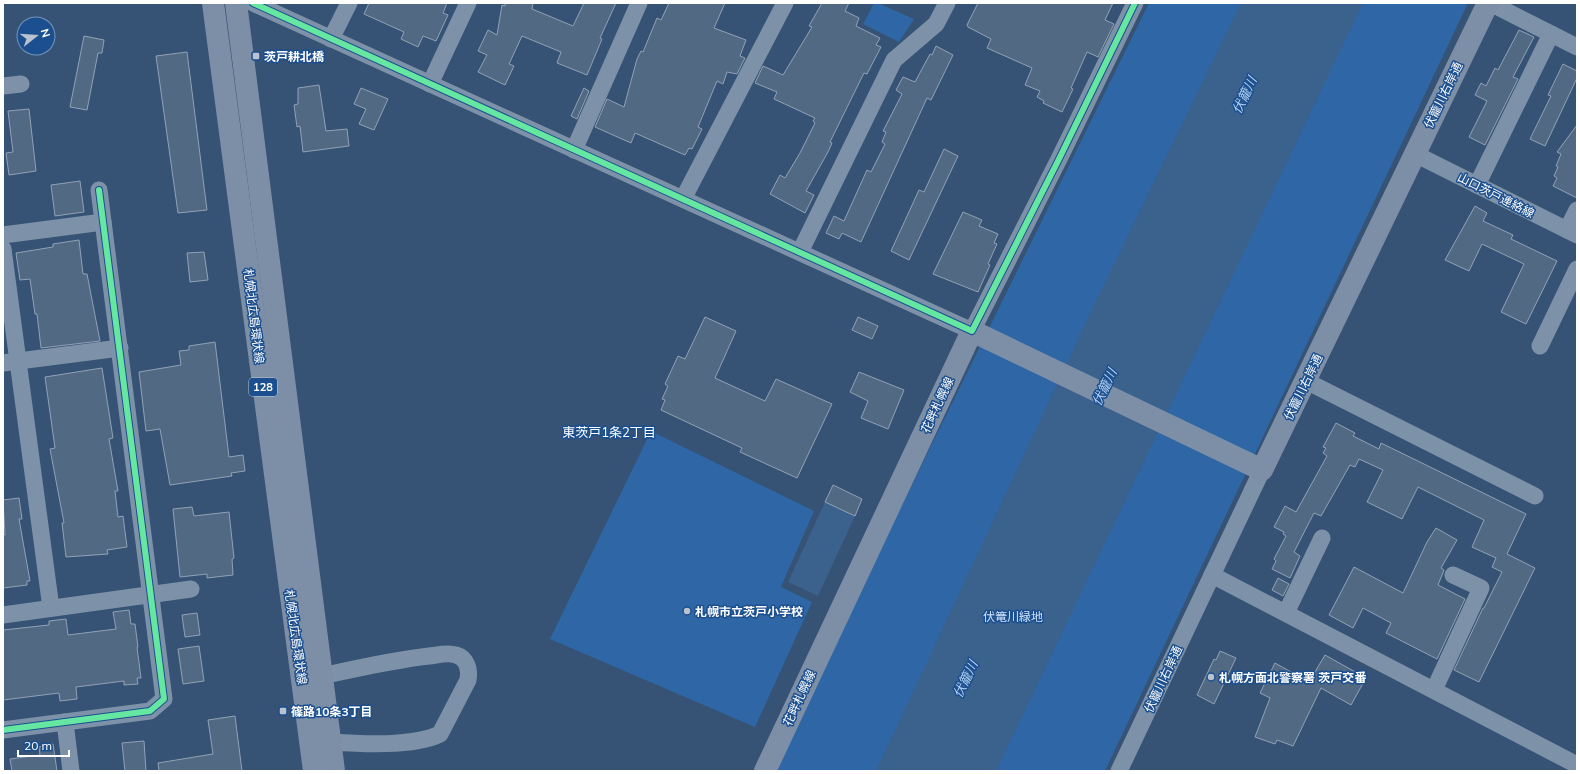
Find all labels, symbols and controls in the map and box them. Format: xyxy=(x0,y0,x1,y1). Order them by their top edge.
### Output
north arrow xyxy=(16,16,56,56)
text: N xyxy=(38,27,53,39)
place label: 茨戸耕北橋 xyxy=(264,49,325,64)
marker: 茨戸耕北橋 xyxy=(251,51,261,61)
street label: 伏籠川右岸通 xyxy=(1420,59,1466,131)
water label: 伏籠川 xyxy=(1228,72,1261,116)
street label: 山口茨戸連絡線 xyxy=(1455,169,1537,221)
street label: 札幌北広島環状線 xyxy=(241,267,267,365)
street label: 伏籠川右岸通 xyxy=(1280,351,1326,423)
water label: 伏籠川 xyxy=(1088,364,1121,408)
street label: 花畔札幌線 xyxy=(918,375,956,435)
road number: 128 xyxy=(249,378,277,396)
district label: 東茨戸1条2丁目 xyxy=(562,424,656,440)
street label: 札幌北広島環状線 xyxy=(282,588,310,686)
place label: 札幌市立茨戸小学校 xyxy=(695,604,803,619)
marker: 札幌市立茨戸小学校 xyxy=(682,606,692,616)
park label: 伏篭川緑地 xyxy=(983,609,1043,624)
street label: 伏籠川右岸通 xyxy=(1141,643,1185,715)
water label: 伏籠川 xyxy=(949,656,982,700)
street label: 花畔札幌線 xyxy=(780,668,818,728)
place label: 札幌方面北警察署 茨戸交番 xyxy=(1219,670,1367,685)
marker: 札幌方面北警察署 茨戸交番 xyxy=(1206,672,1216,682)
place label: 篠路10条3丁目 xyxy=(291,704,373,719)
marker: 篠路10条3丁目 xyxy=(278,706,288,716)
scale bar xyxy=(18,732,69,758)
text: 20 m xyxy=(24,738,52,753)

